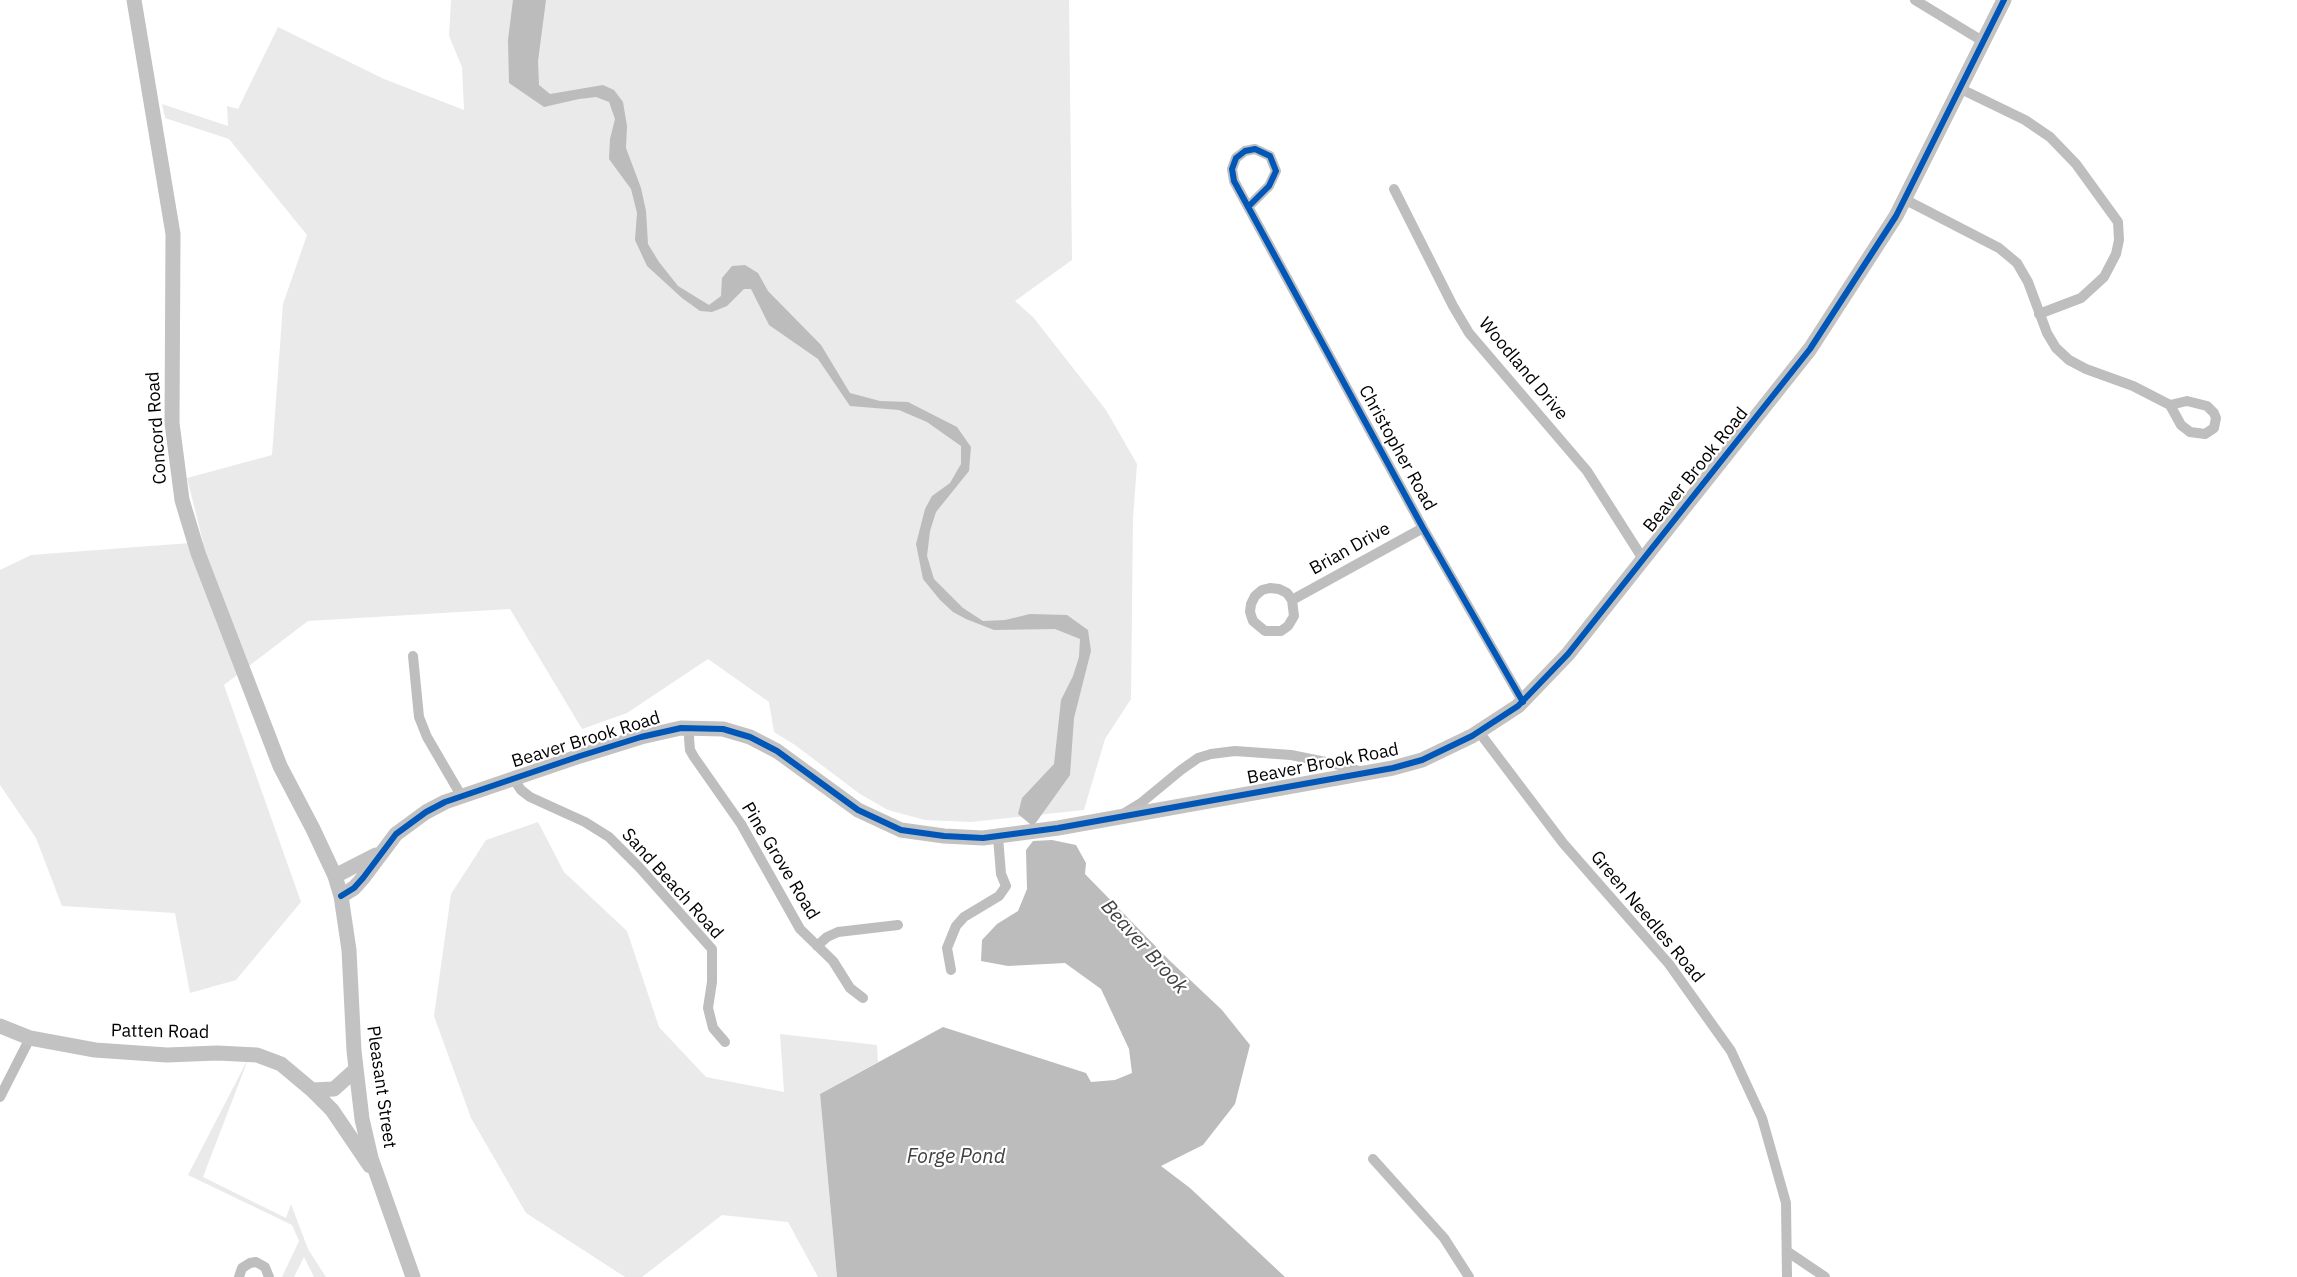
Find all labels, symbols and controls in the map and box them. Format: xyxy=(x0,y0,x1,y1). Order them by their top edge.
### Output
street label: Woodland Drive xyxy=(1474,313,1572,425)
street label: Concord Road xyxy=(142,371,172,485)
street label: Christopher Road xyxy=(1354,381,1440,515)
street label: Beaver Brook Road xyxy=(1639,403,1753,537)
street label: Brian Drive xyxy=(1306,518,1394,580)
street label: Beaver Brook Road xyxy=(509,707,663,773)
street label: Beaver Brook Road xyxy=(1245,739,1401,789)
street label: Pine Grove Road xyxy=(737,798,823,924)
street label: Sand Beach Road xyxy=(617,824,727,944)
street label: Green Needles Road xyxy=(1586,847,1708,987)
water label: Beaver Brook xyxy=(1096,895,1192,999)
street label: Patten Road xyxy=(111,1020,209,1044)
street label: Pleasant Street xyxy=(362,1024,400,1150)
water label: Forge Pond xyxy=(907,1145,1005,1169)

